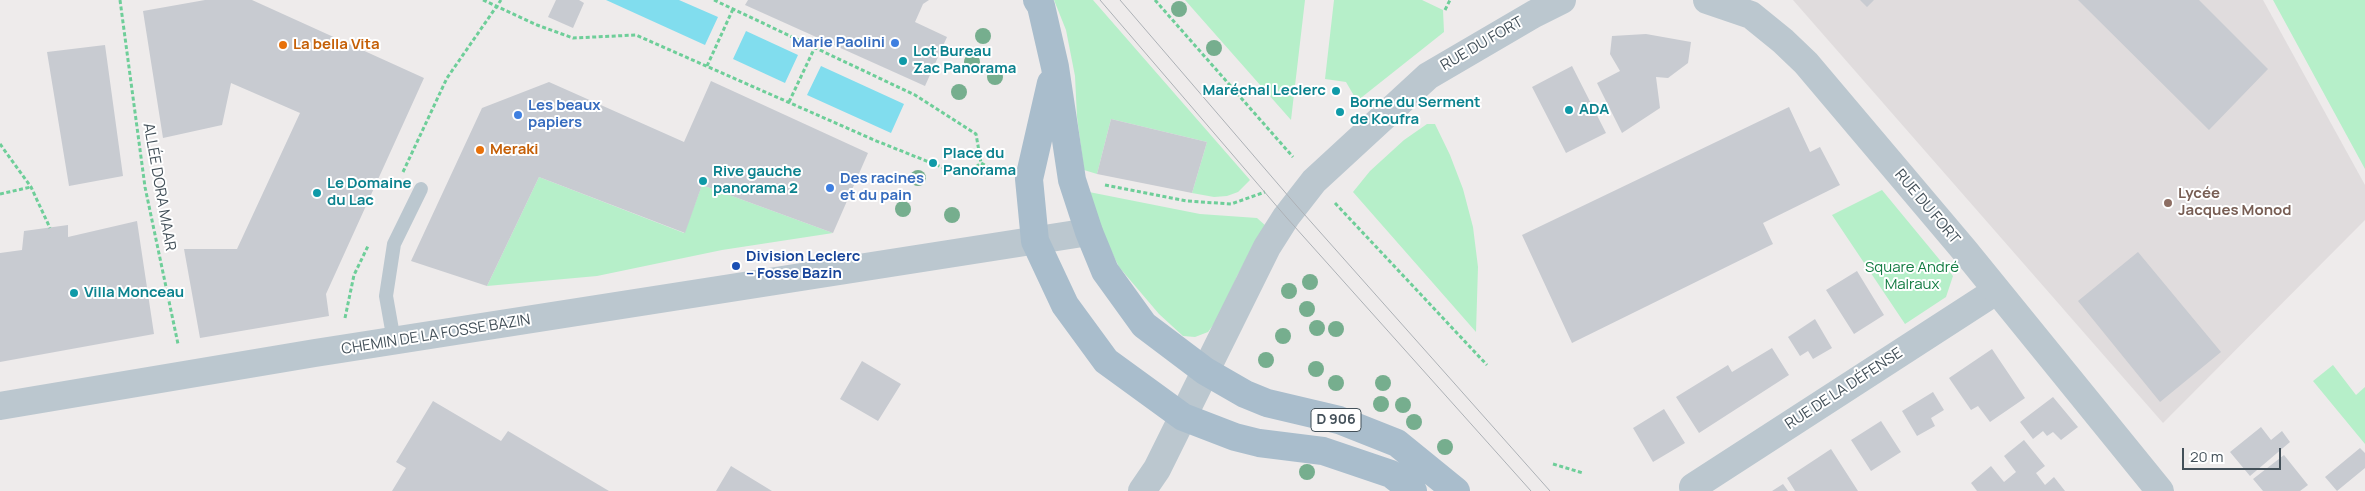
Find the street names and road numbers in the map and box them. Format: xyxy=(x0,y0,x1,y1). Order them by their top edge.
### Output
street label: RUE DU FORT xyxy=(1438,13,1526,75)
street label: ALLÉE DORA MAAR xyxy=(139,122,179,252)
street label: RUE DU FORT xyxy=(1891,166,1963,248)
street label: CHEMIN DE LA FOSSE BAZIN xyxy=(340,311,532,359)
street label: RUE DE LA DÉFENSE xyxy=(1782,344,1906,434)
road number: D 906 xyxy=(1311,408,1361,432)

